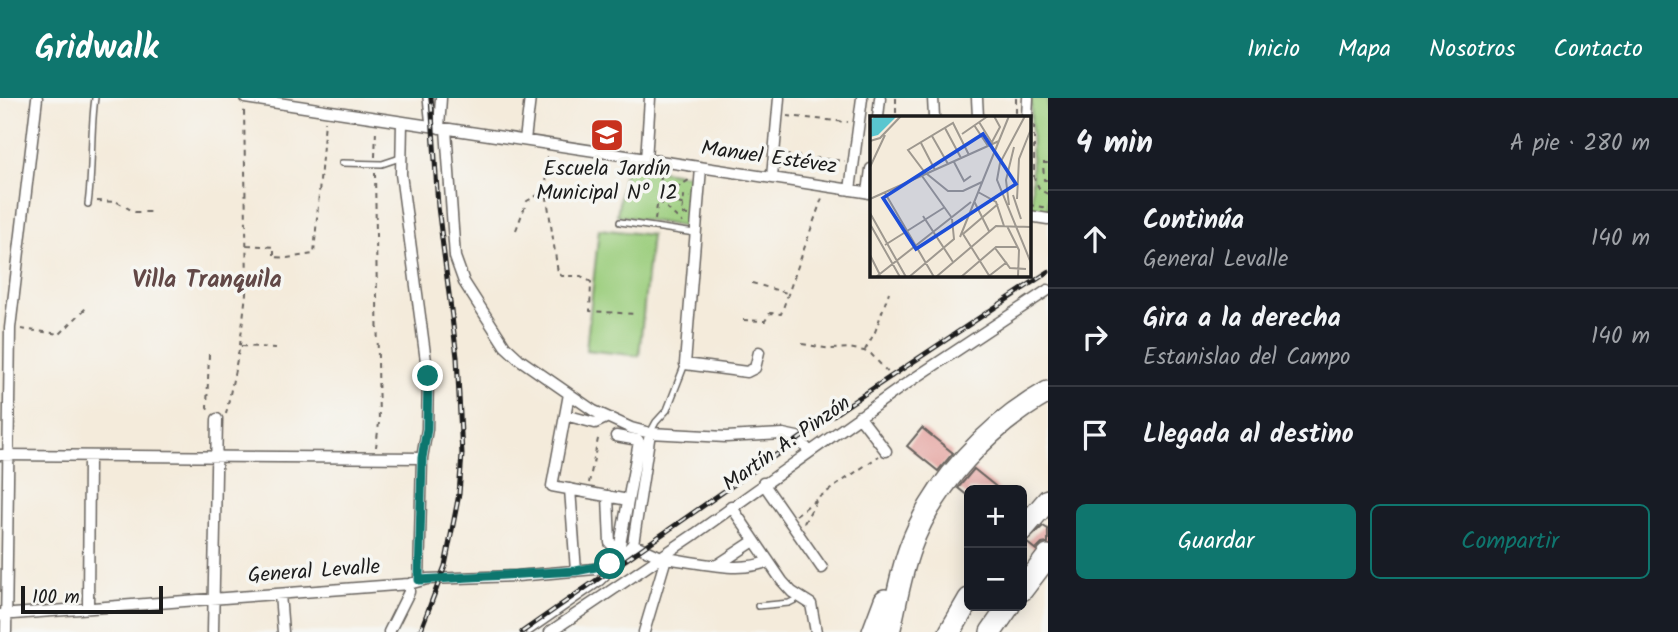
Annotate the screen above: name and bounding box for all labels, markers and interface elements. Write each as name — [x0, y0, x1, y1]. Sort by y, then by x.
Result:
text: Gridwalk — [35, 23, 158, 76]
text: Inicio — [1247, 30, 1300, 69]
text: Mapa — [1338, 30, 1391, 69]
text: Nosotros — [1429, 30, 1516, 69]
text: Contacto — [1554, 30, 1643, 69]
school or university icon: Escuela Jardín Municipal Nº 12 — [588, 116, 626, 154]
inset map — [870, 116, 1030, 276]
text: 4 min — [1076, 120, 1153, 168]
text: A pie · 280 m — [1510, 126, 1650, 162]
street label: Manuel Estévez — [699, 132, 839, 184]
place label: Escuela Jardín Municipal Nº 12 — [536, 153, 678, 210]
text: Continúa — [1143, 200, 1244, 242]
icon: ahead — [1076, 220, 1114, 258]
text: 140 m — [1591, 221, 1650, 257]
text: General Levalle — [1143, 242, 1288, 278]
district label: Villa Tranquila — [132, 261, 282, 300]
text: Gira a la derecha — [1143, 298, 1341, 340]
icon: right — [1076, 318, 1114, 356]
text: 140 m — [1591, 319, 1650, 355]
text: Estanislao del Campo — [1143, 340, 1351, 376]
route end — [412, 360, 443, 391]
street label: Martín A. Pinzón — [716, 388, 858, 500]
text: Llegada al destino — [1143, 414, 1354, 456]
icon: arrive — [1076, 416, 1114, 454]
map controls — [964, 485, 1027, 611]
button: + — [964, 485, 1027, 548]
button: Guardar — [1076, 504, 1356, 579]
button: Compartir — [1370, 504, 1650, 579]
route start — [594, 548, 625, 579]
button: − — [964, 548, 1027, 611]
street label: General Levalle — [247, 551, 382, 593]
scale bar — [21, 583, 163, 615]
text: 100 m — [32, 583, 80, 613]

